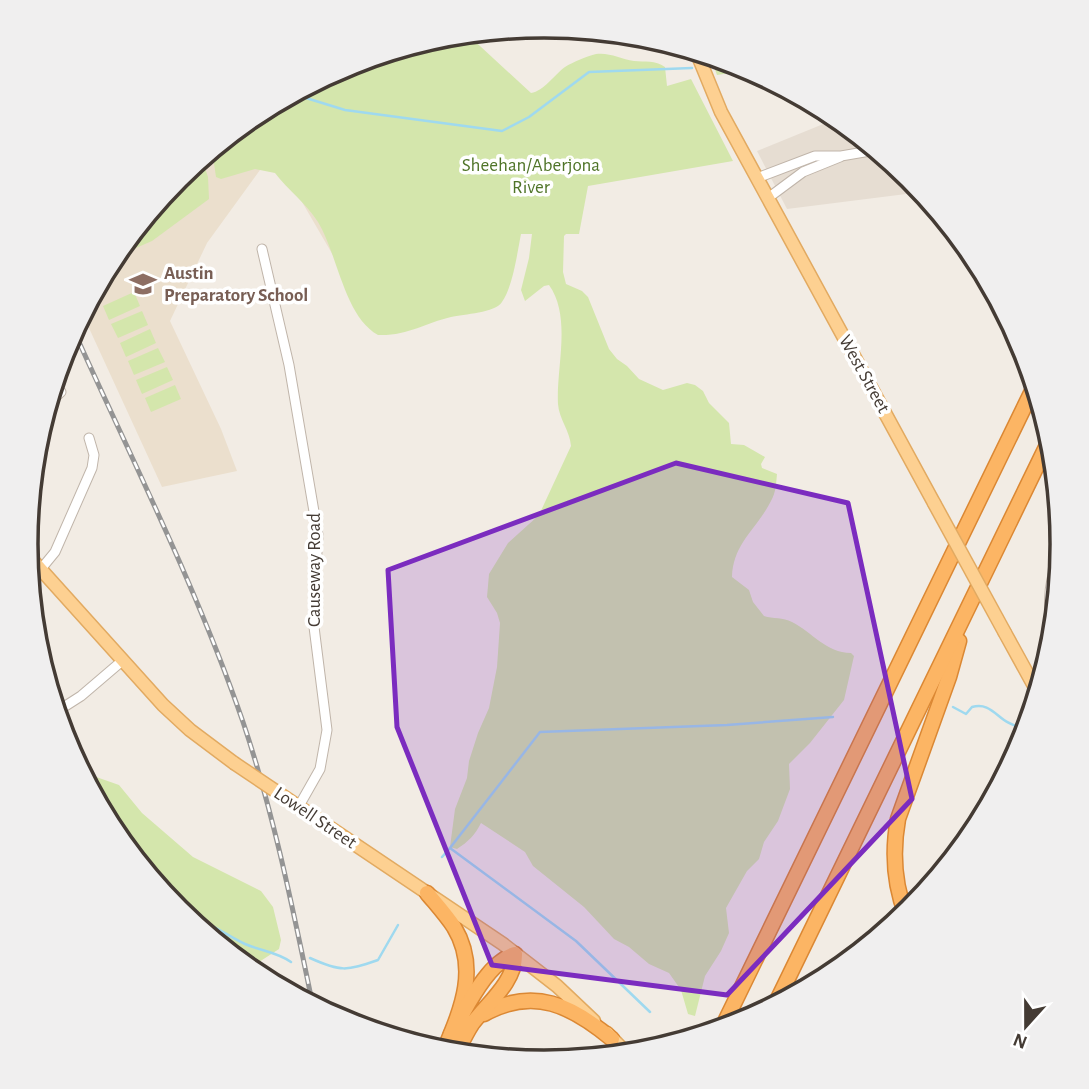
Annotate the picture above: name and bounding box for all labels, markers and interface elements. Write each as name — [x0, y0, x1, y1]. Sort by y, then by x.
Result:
park label: Sheehan/Aberjona River — [462, 156, 600, 197]
place label: Austin Preparatory School — [164, 264, 308, 305]
school or university icon: Austin Preparatory School — [128, 269, 158, 299]
street label: West Street — [835, 332, 893, 416]
street label: Causeway Road — [305, 513, 324, 627]
street label: Lowell Street — [270, 783, 360, 853]
north arrow — [991, 991, 1061, 1061]
text: N — [1011, 1029, 1030, 1052]

